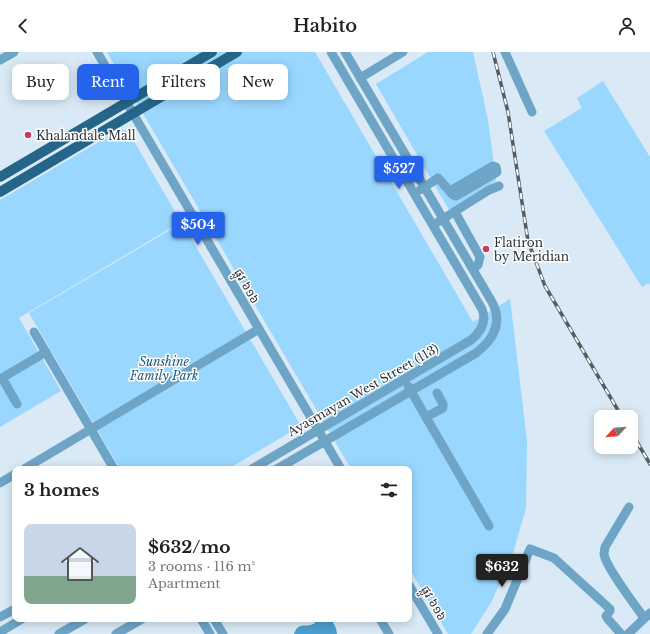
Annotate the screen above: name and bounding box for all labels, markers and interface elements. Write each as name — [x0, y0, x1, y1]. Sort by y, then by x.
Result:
icon: back — [12, 15, 34, 37]
text: Habito — [293, 15, 357, 37]
icon: person — [616, 15, 638, 37]
chip: Buy — [12, 64, 69, 100]
chip: Rent — [77, 64, 139, 100]
chip: Filters — [147, 64, 220, 100]
chip: New — [228, 64, 288, 100]
place label: Khalandale Mall — [36, 128, 136, 143]
marker: Khalandale Mall — [23, 130, 33, 140]
pin: $527 — [375, 156, 423, 190]
text: $527 — [383, 160, 415, 177]
pin: $504 — [174, 212, 222, 246]
text: $504 — [181, 216, 215, 233]
place label: Flatiron by Meridian — [493, 235, 569, 264]
marker: Flatiron by Meridian — [481, 244, 491, 254]
street label: ផ្លូវ ៦១៦ — [228, 266, 263, 308]
street label: Ayasmayan West Street (113) — [284, 341, 441, 440]
park label: Sunshine Family Park — [129, 354, 198, 383]
north arrow — [594, 410, 638, 454]
map controls — [594, 410, 638, 454]
icon: filters — [378, 479, 400, 501]
text: 3 homes — [24, 480, 99, 501]
text: $632/mo — [148, 537, 230, 558]
icon: home — [56, 540, 104, 588]
pin: $632 — [478, 554, 526, 588]
text: 3 rooms · 116 m² — [148, 558, 255, 575]
text: $632 — [485, 558, 519, 575]
text: Apartment — [148, 575, 220, 592]
street label: ផ្លូវ ៦១៦ — [415, 583, 450, 625]

